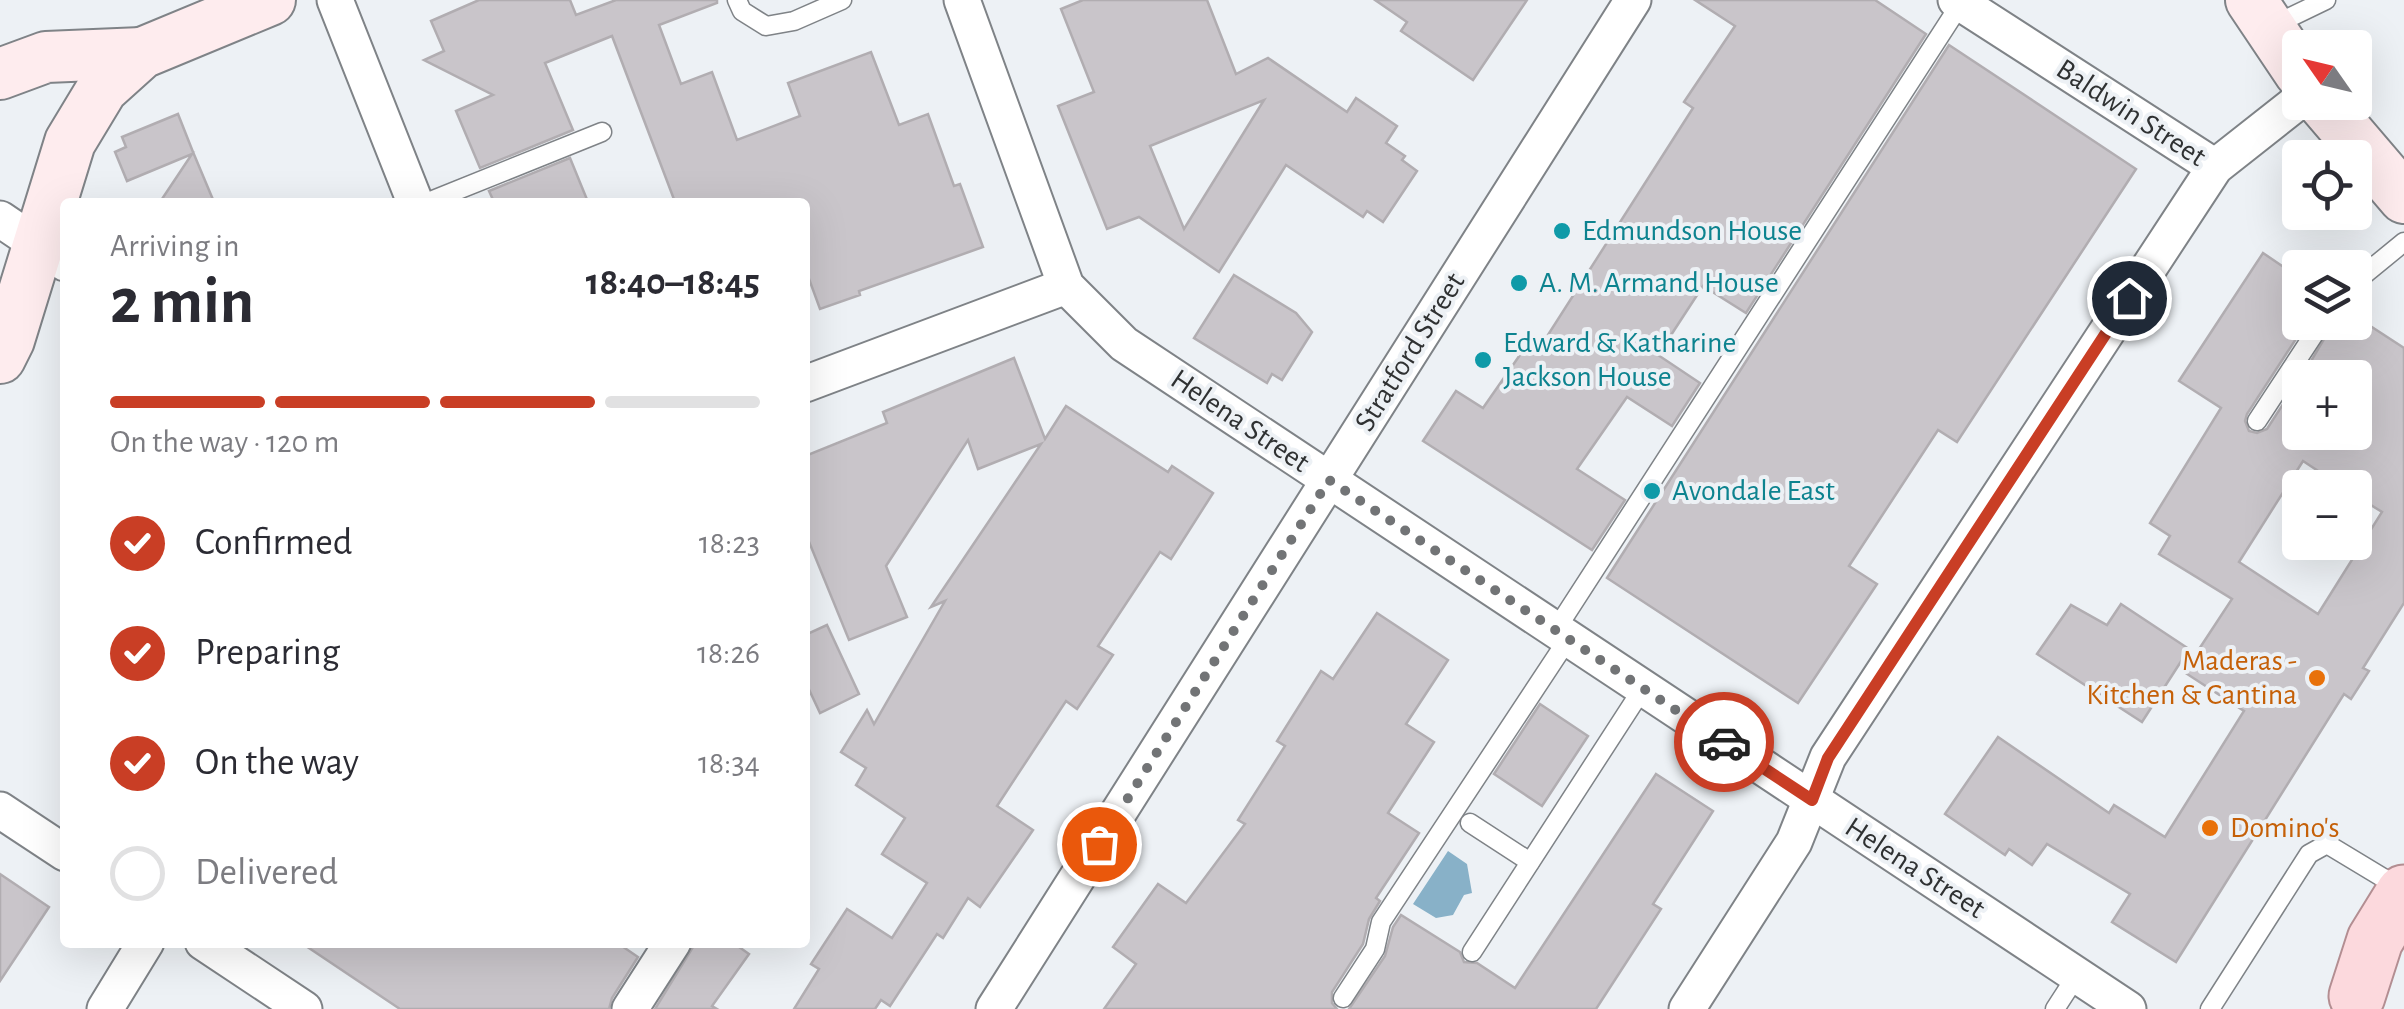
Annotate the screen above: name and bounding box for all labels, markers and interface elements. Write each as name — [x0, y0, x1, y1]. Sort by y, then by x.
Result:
north arrow — [2282, 30, 2372, 120]
map controls — [2282, 30, 2372, 560]
street label: Baldwin Street — [2051, 54, 2211, 172]
button: locate — [2282, 140, 2372, 230]
place label: Edmundson House — [1582, 216, 1802, 246]
marker: Edmundson House — [1551, 220, 1573, 242]
text: Arriving in — [110, 230, 239, 262]
button: layers — [2282, 250, 2372, 340]
pin — [2087, 256, 2172, 341]
text: 18:40–18:45 — [586, 264, 760, 302]
street label: Stratford Street — [1350, 267, 1471, 436]
place label: A. M. Armand House — [1539, 268, 1779, 298]
text: 2 min — [110, 270, 254, 335]
icon: home — [2102, 271, 2157, 326]
marker: A. M. Armand House — [1508, 272, 1530, 294]
place label: Edward & Katharine Jackson House — [1503, 328, 1736, 392]
marker: Edward & Katharine Jackson House — [1472, 349, 1494, 371]
button: + — [2282, 360, 2372, 450]
street label: Helena Street — [1165, 364, 1315, 478]
text: On the way · 120 m — [110, 426, 339, 458]
button: − — [2282, 470, 2372, 560]
place label: Avondale East — [1672, 476, 1835, 506]
marker: Avondale East — [1641, 480, 1663, 502]
icon: check — [110, 516, 165, 571]
text: Confirmed — [195, 524, 352, 562]
text: 18:23 — [699, 527, 760, 559]
icon: check — [110, 626, 165, 681]
text: Preparing — [195, 634, 340, 672]
text: 18:26 — [697, 637, 760, 669]
place label: Maderas - Kitchen & Cantina — [2086, 646, 2297, 710]
marker: Maderas - Kitchen & Cantina — [2306, 667, 2328, 689]
courier — [1674, 692, 1774, 792]
icon: car — [1697, 715, 1752, 770]
icon: check — [110, 736, 165, 791]
text: On the way — [195, 744, 359, 782]
text: 18:34 — [698, 747, 760, 779]
pin — [1057, 802, 1142, 887]
street label: Helena Street — [1840, 812, 1991, 924]
place label: Domino's — [2230, 813, 2340, 843]
icon: bag — [1072, 817, 1127, 872]
marker: Domino's — [2199, 817, 2221, 839]
text: Delivered — [195, 854, 338, 892]

